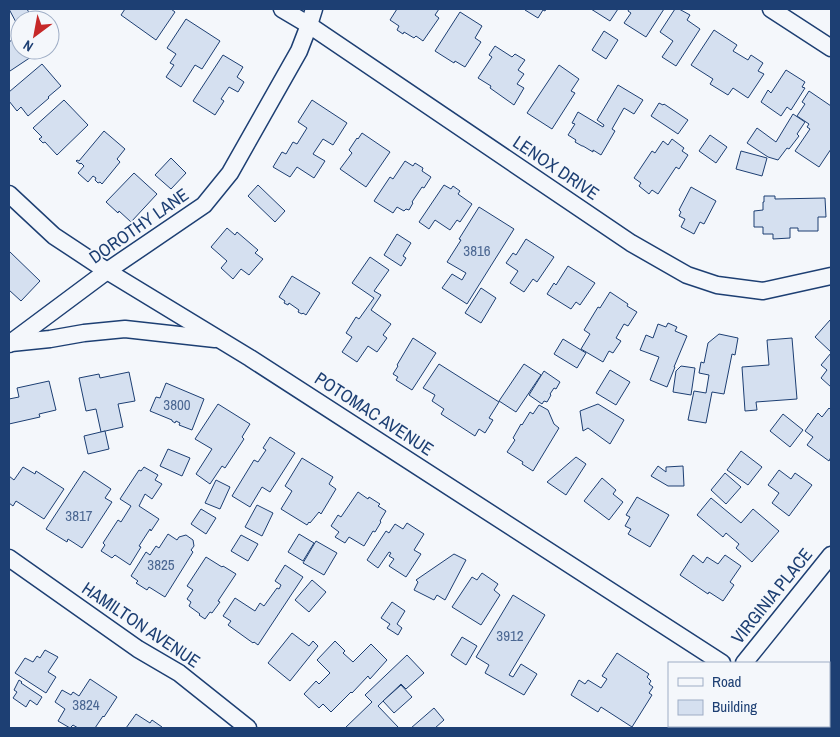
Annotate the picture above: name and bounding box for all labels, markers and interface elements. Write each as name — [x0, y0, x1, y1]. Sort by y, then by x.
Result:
north arrow — [10, 10, 60, 60]
text: N — [20, 36, 36, 56]
street label: LENOX DRIVE — [508, 129, 604, 206]
street label: DOROTHY LANE — [84, 182, 193, 269]
house number: 3816 — [463, 240, 491, 261]
street label: POTOMAC AVENUE — [310, 366, 439, 461]
house number: 3800 — [163, 394, 191, 415]
house number: 3817 — [65, 505, 93, 526]
street label: VIRGINIA PLACE — [725, 543, 818, 649]
house number: 3825 — [147, 554, 175, 575]
street label: HAMILTON AVENUE — [77, 576, 205, 673]
house number: 3912 — [496, 625, 524, 646]
legend — [668, 662, 830, 727]
text: Road — [712, 671, 741, 692]
house number: 3824 — [72, 694, 100, 715]
text: Building — [712, 696, 757, 717]

